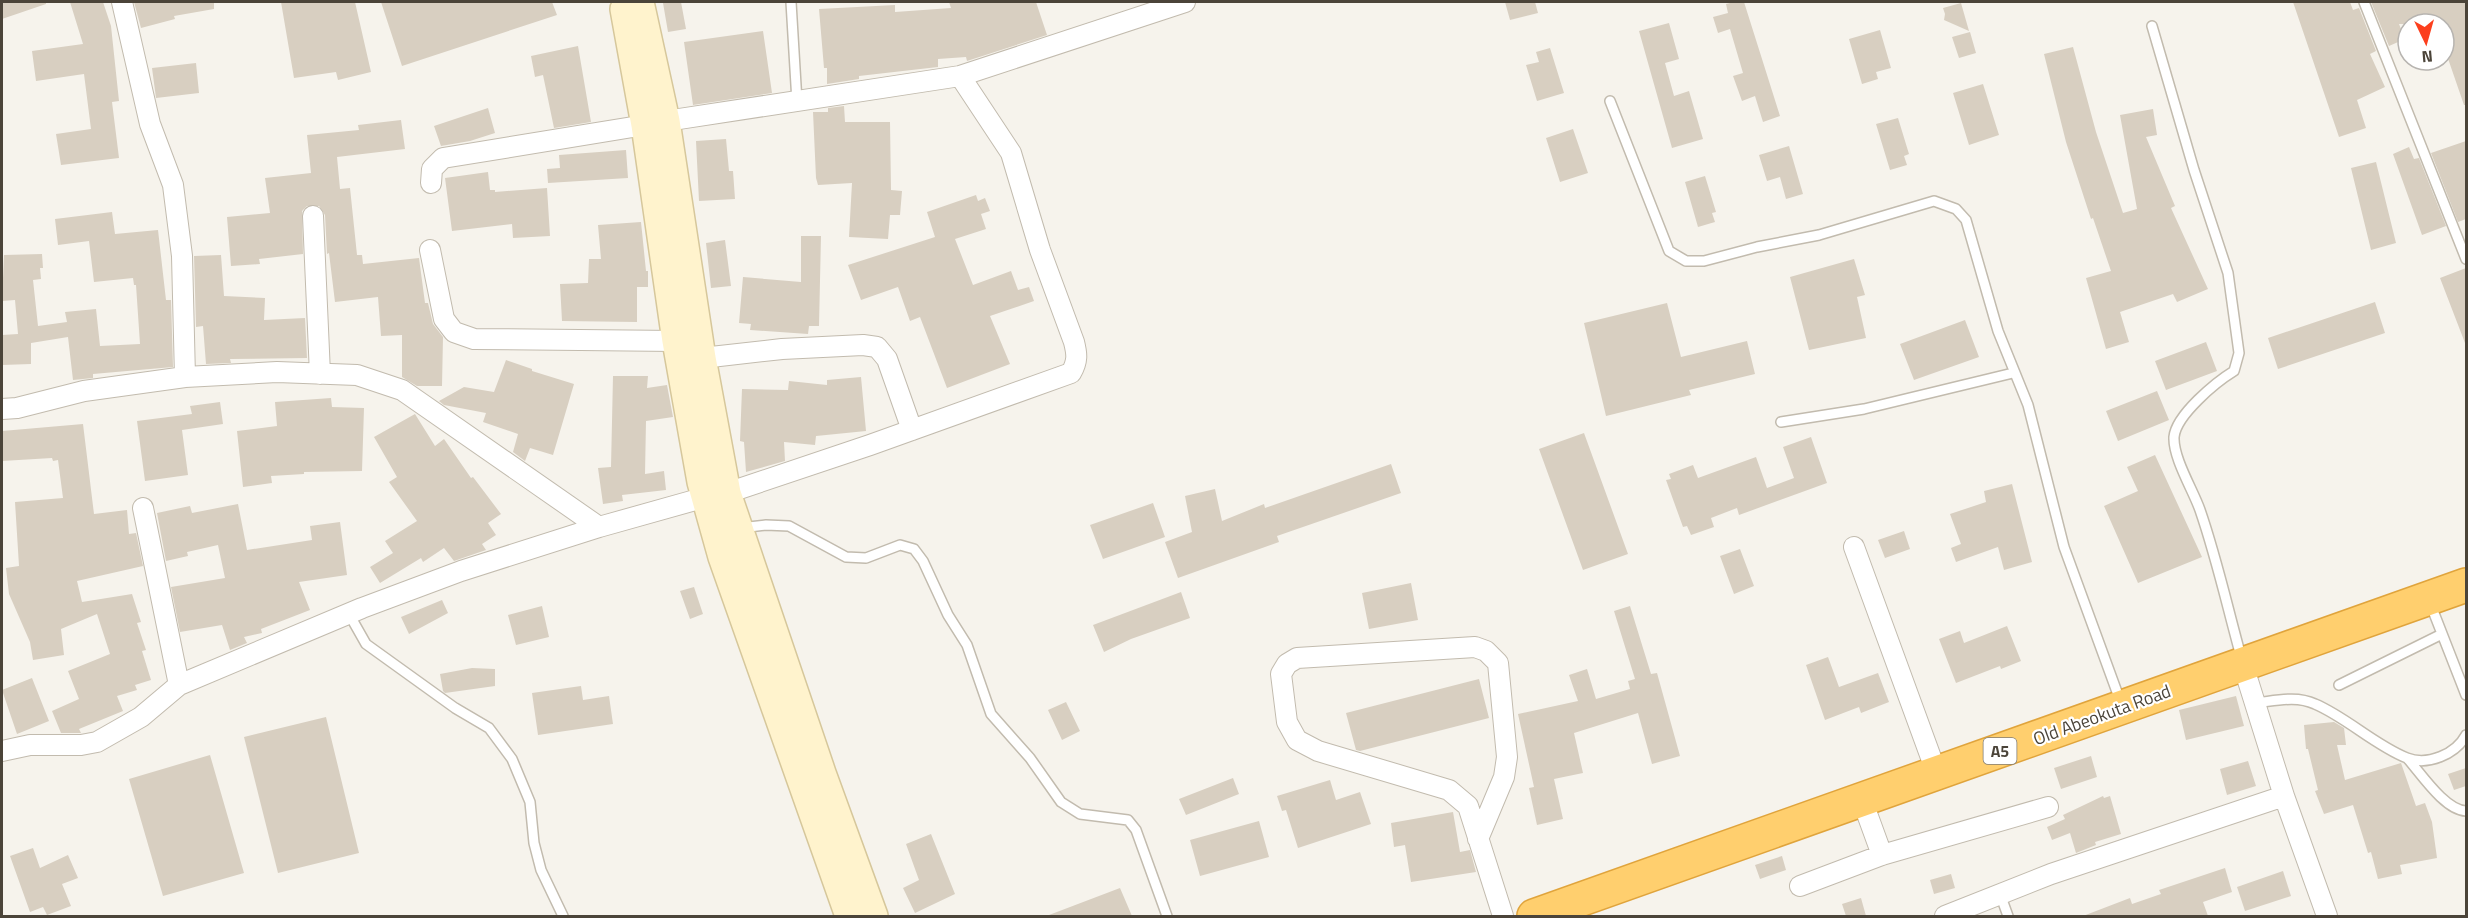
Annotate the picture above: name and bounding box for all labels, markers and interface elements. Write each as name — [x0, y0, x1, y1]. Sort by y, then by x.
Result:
north arrow — [2396, 12, 2456, 72]
text: N — [2421, 45, 2434, 69]
street label: Old Abeokuta Road — [2029, 677, 2174, 752]
road number: A5 — [1984, 738, 2016, 764]

